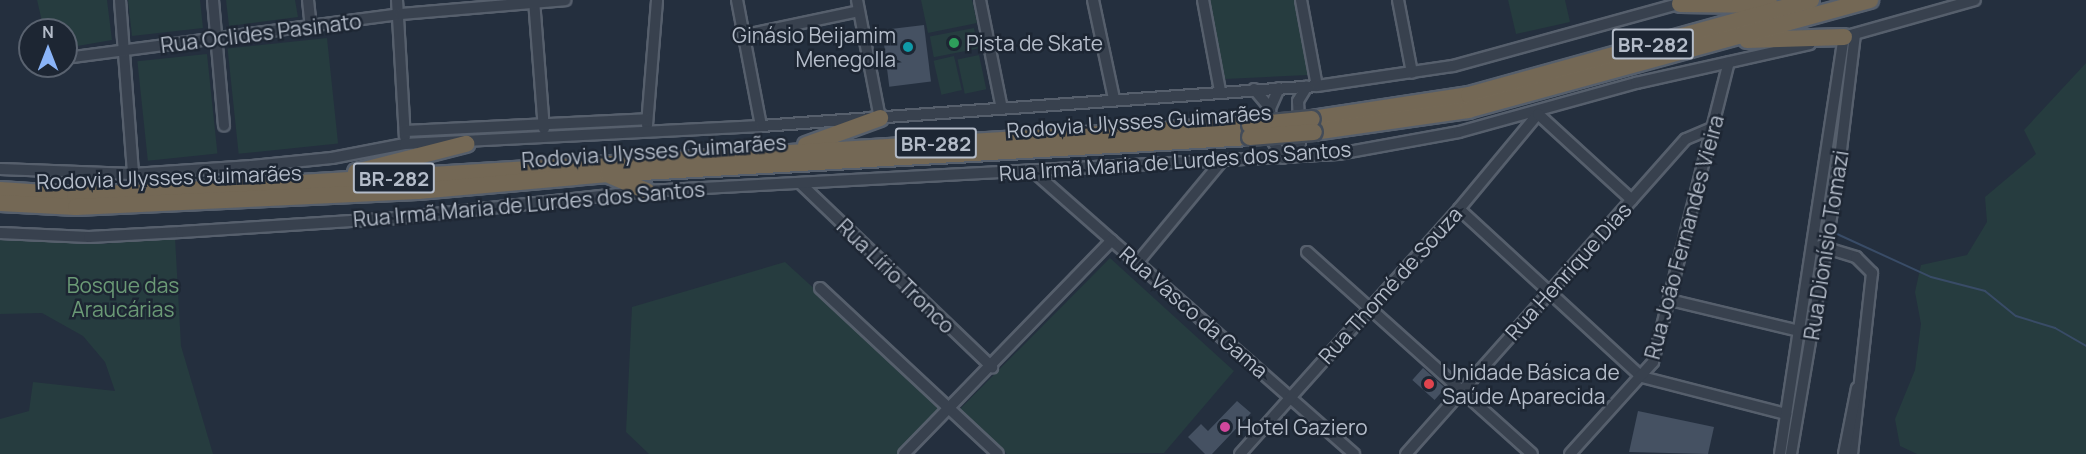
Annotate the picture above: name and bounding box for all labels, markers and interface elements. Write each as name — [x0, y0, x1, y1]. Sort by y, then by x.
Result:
street label: Rua Oclides Pasinato — [159, 8, 363, 58]
north arrow — [18, 18, 78, 78]
text: N — [42, 21, 54, 43]
place label: Ginásio Beijamim Menegolla — [732, 22, 896, 72]
road number: BR-282 — [1611, 27, 1695, 61]
place label: Pista de Skate — [966, 30, 1103, 56]
marker: Pista de Skate — [947, 36, 961, 50]
marker: Ginásio Beijamim Menegolla — [901, 40, 915, 54]
street label: Rodovia Ulysses Guimarães — [1006, 99, 1272, 143]
street label: Rua João Fernandes Vieira — [1639, 112, 1729, 362]
road number: BR-282 — [894, 126, 978, 160]
street label: Rodovia Ulysses Guimarães — [521, 129, 787, 173]
street label: Rua Irmã Maria de Lurdes dos Santos — [998, 136, 1352, 186]
street label: Rua Dionísio Tomazi — [1799, 148, 1853, 342]
street label: Rodovia Ulysses Guimarães — [36, 160, 302, 194]
road number: BR-282 — [352, 161, 436, 195]
street label: Rua Irmã Maria de Lurdes dos Santos — [352, 176, 706, 232]
street label: Rua Henrique Dias — [1500, 197, 1636, 345]
street label: Rua Thomé de Souza — [1313, 201, 1467, 369]
street label: Rua Lírio Tronco — [832, 214, 960, 338]
street label: Rua Vasco da Gama — [1115, 241, 1273, 383]
park label: Bosque das Araucárias — [67, 272, 179, 322]
place label: Unidade Básica de Saúde Aparecida — [1442, 359, 1620, 409]
marker: Unidade Básica de Saúde Aparecida — [1420, 375, 1438, 393]
place label: Hotel Gaziero — [1237, 414, 1368, 440]
marker: Hotel Gaziero — [1218, 420, 1232, 434]

